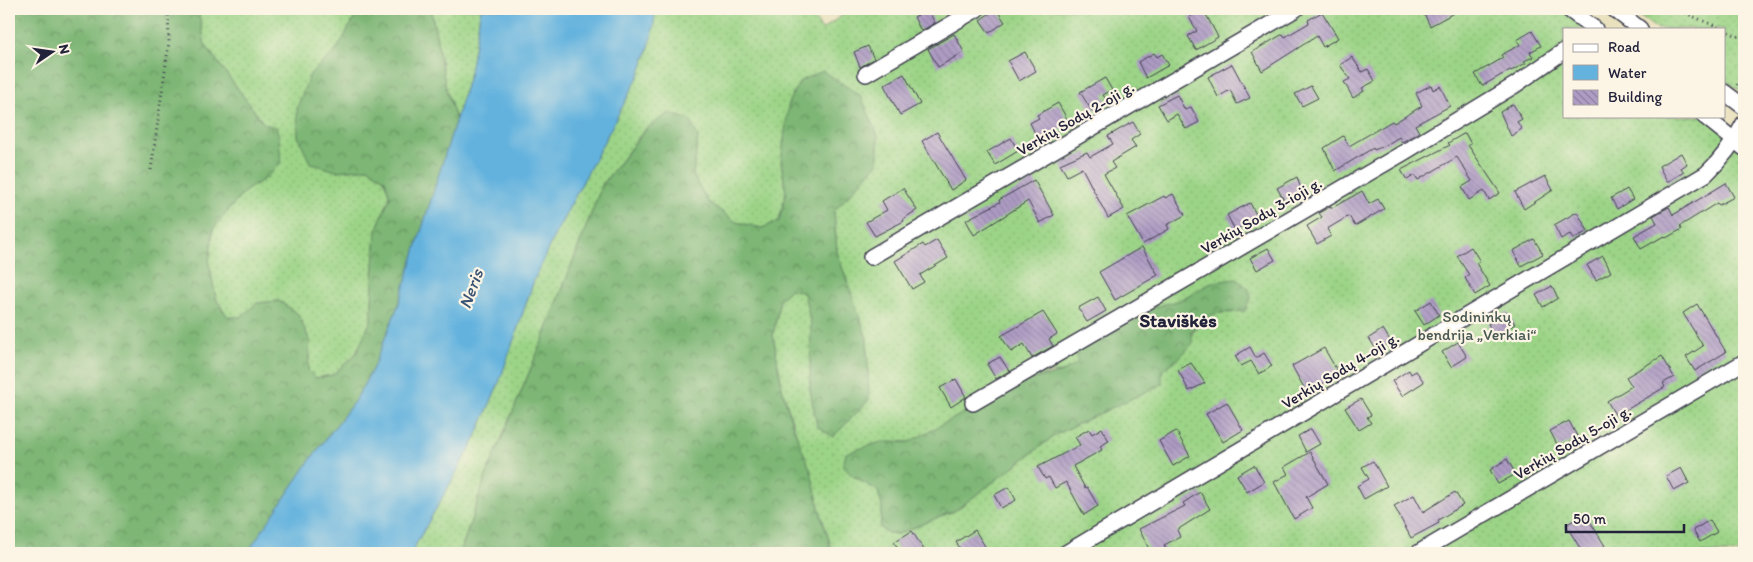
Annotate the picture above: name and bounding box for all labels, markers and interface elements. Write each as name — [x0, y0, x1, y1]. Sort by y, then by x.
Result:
north arrow — [28, 28, 78, 78]
legend — [1563, 28, 1726, 118]
text: Road — [1608, 38, 1641, 56]
text: N — [55, 43, 74, 56]
text: Water — [1608, 64, 1647, 82]
street label: Verkių Sodų 2-oji g. — [1013, 77, 1137, 160]
text: Building — [1608, 88, 1662, 106]
street label: Verkių Sodų 3-ioji g. — [1197, 173, 1325, 258]
water label: Neris — [454, 265, 489, 312]
park label: Sodininkų bendrija „Verkiai“ — [1418, 307, 1536, 344]
district label: Staviškės — [1139, 309, 1217, 332]
street label: Verkių Sodų 4-oji g. — [1278, 328, 1402, 413]
street label: Verkių Sodų 5-oji g. — [1510, 401, 1634, 484]
scale bar — [1566, 502, 1683, 534]
text: 50 m — [1573, 510, 1606, 528]

